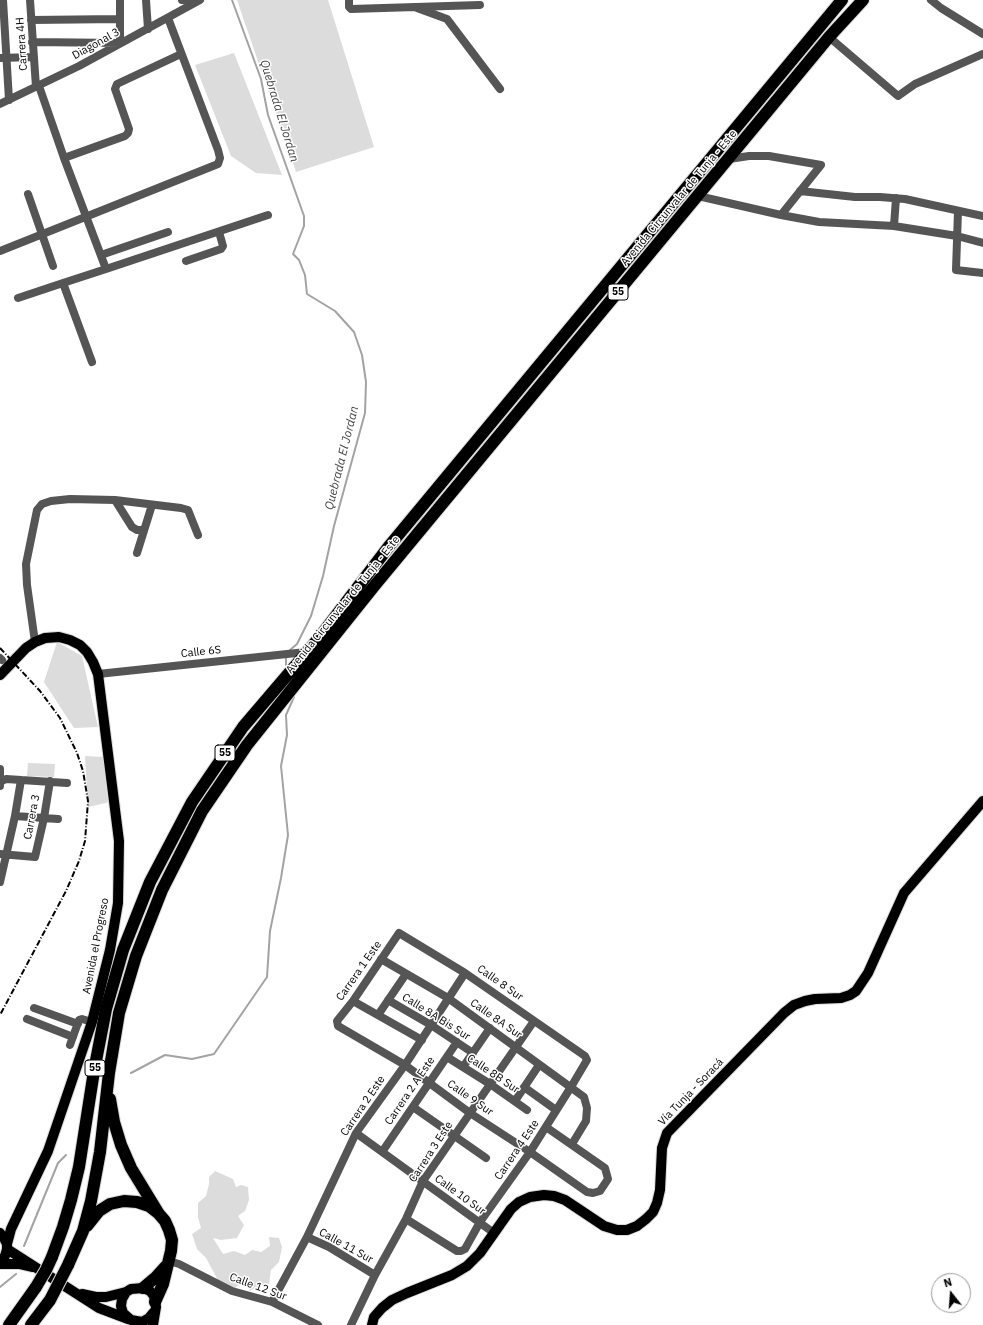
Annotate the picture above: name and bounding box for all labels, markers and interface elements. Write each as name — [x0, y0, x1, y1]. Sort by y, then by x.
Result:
street label: Carrera 4H — [14, 17, 30, 71]
street label: Diagonal 3 — [70, 26, 122, 62]
water label: Quebrada El Jordan — [257, 58, 301, 164]
street label: Avenida Circunvalar de Tunja - Este — [618, 127, 740, 269]
road number: 55 — [608, 284, 628, 300]
water label: Quebrada El Jordan — [322, 405, 362, 511]
street label: Avenida Circunvalar de Tunja - Este — [283, 534, 403, 676]
street label: Calle 6S — [180, 643, 222, 661]
road number: 55 — [215, 745, 235, 761]
street label: Carrera 3 — [21, 793, 43, 841]
street label: Avenida el Progreso — [80, 897, 112, 995]
street label: Carrera 1 Este — [334, 939, 384, 1003]
street label: Calle 8 Sur — [474, 962, 526, 1004]
street label: Calle 8A Bis Sur — [399, 991, 473, 1043]
street label: Calle 8A Sur — [468, 996, 524, 1042]
street label: Calle 8B Sur — [464, 1052, 522, 1096]
street label: Carrera 2 A Este — [382, 1054, 438, 1128]
street label: Vía Tunja - Soracá — [656, 1056, 726, 1128]
road number: 55 — [85, 1060, 105, 1076]
street label: Carrera 2 Este — [338, 1073, 388, 1139]
street label: Calle 9 Sur — [444, 1077, 496, 1119]
street label: Carrera 4 Este — [492, 1117, 542, 1183]
street label: Carrera 3 Este — [406, 1119, 456, 1185]
street label: Calle 10 Sur — [432, 1172, 488, 1218]
street label: Calle 11 Sur — [317, 1226, 375, 1266]
street label: Calle 12 Sur — [228, 1271, 288, 1303]
north arrow — [931, 1273, 971, 1313]
text: N — [942, 1275, 954, 1290]

